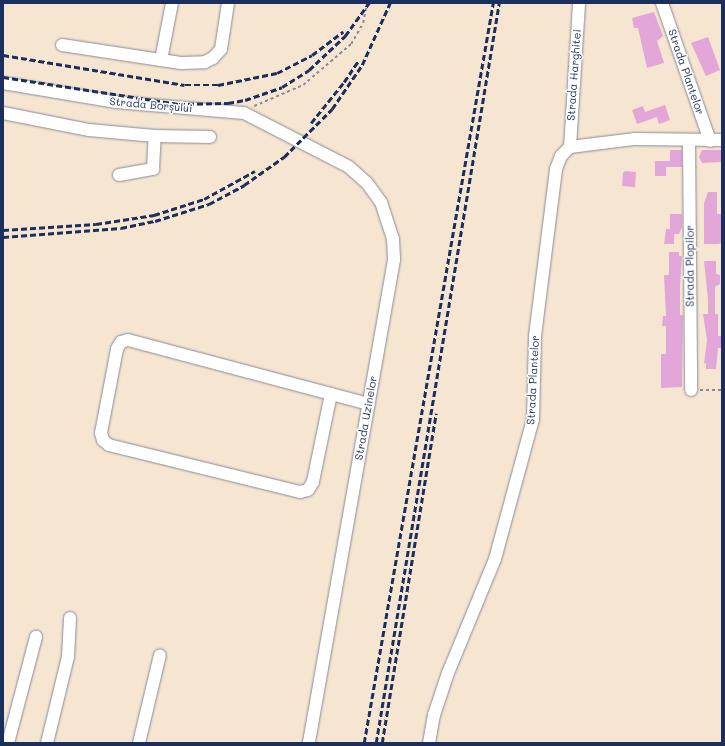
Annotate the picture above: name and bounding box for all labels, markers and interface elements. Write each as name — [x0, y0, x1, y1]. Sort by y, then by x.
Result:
street label: Strada Plantelor — [665, 27, 707, 117]
street label: Strada Harghitei — [564, 29, 584, 121]
street label: Strada Borșului — [109, 95, 193, 115]
street label: Strada Plopilor — [683, 225, 697, 307]
street label: Strada Plantelor — [524, 335, 542, 425]
street label: Strada Uzinelor — [352, 375, 380, 461]

